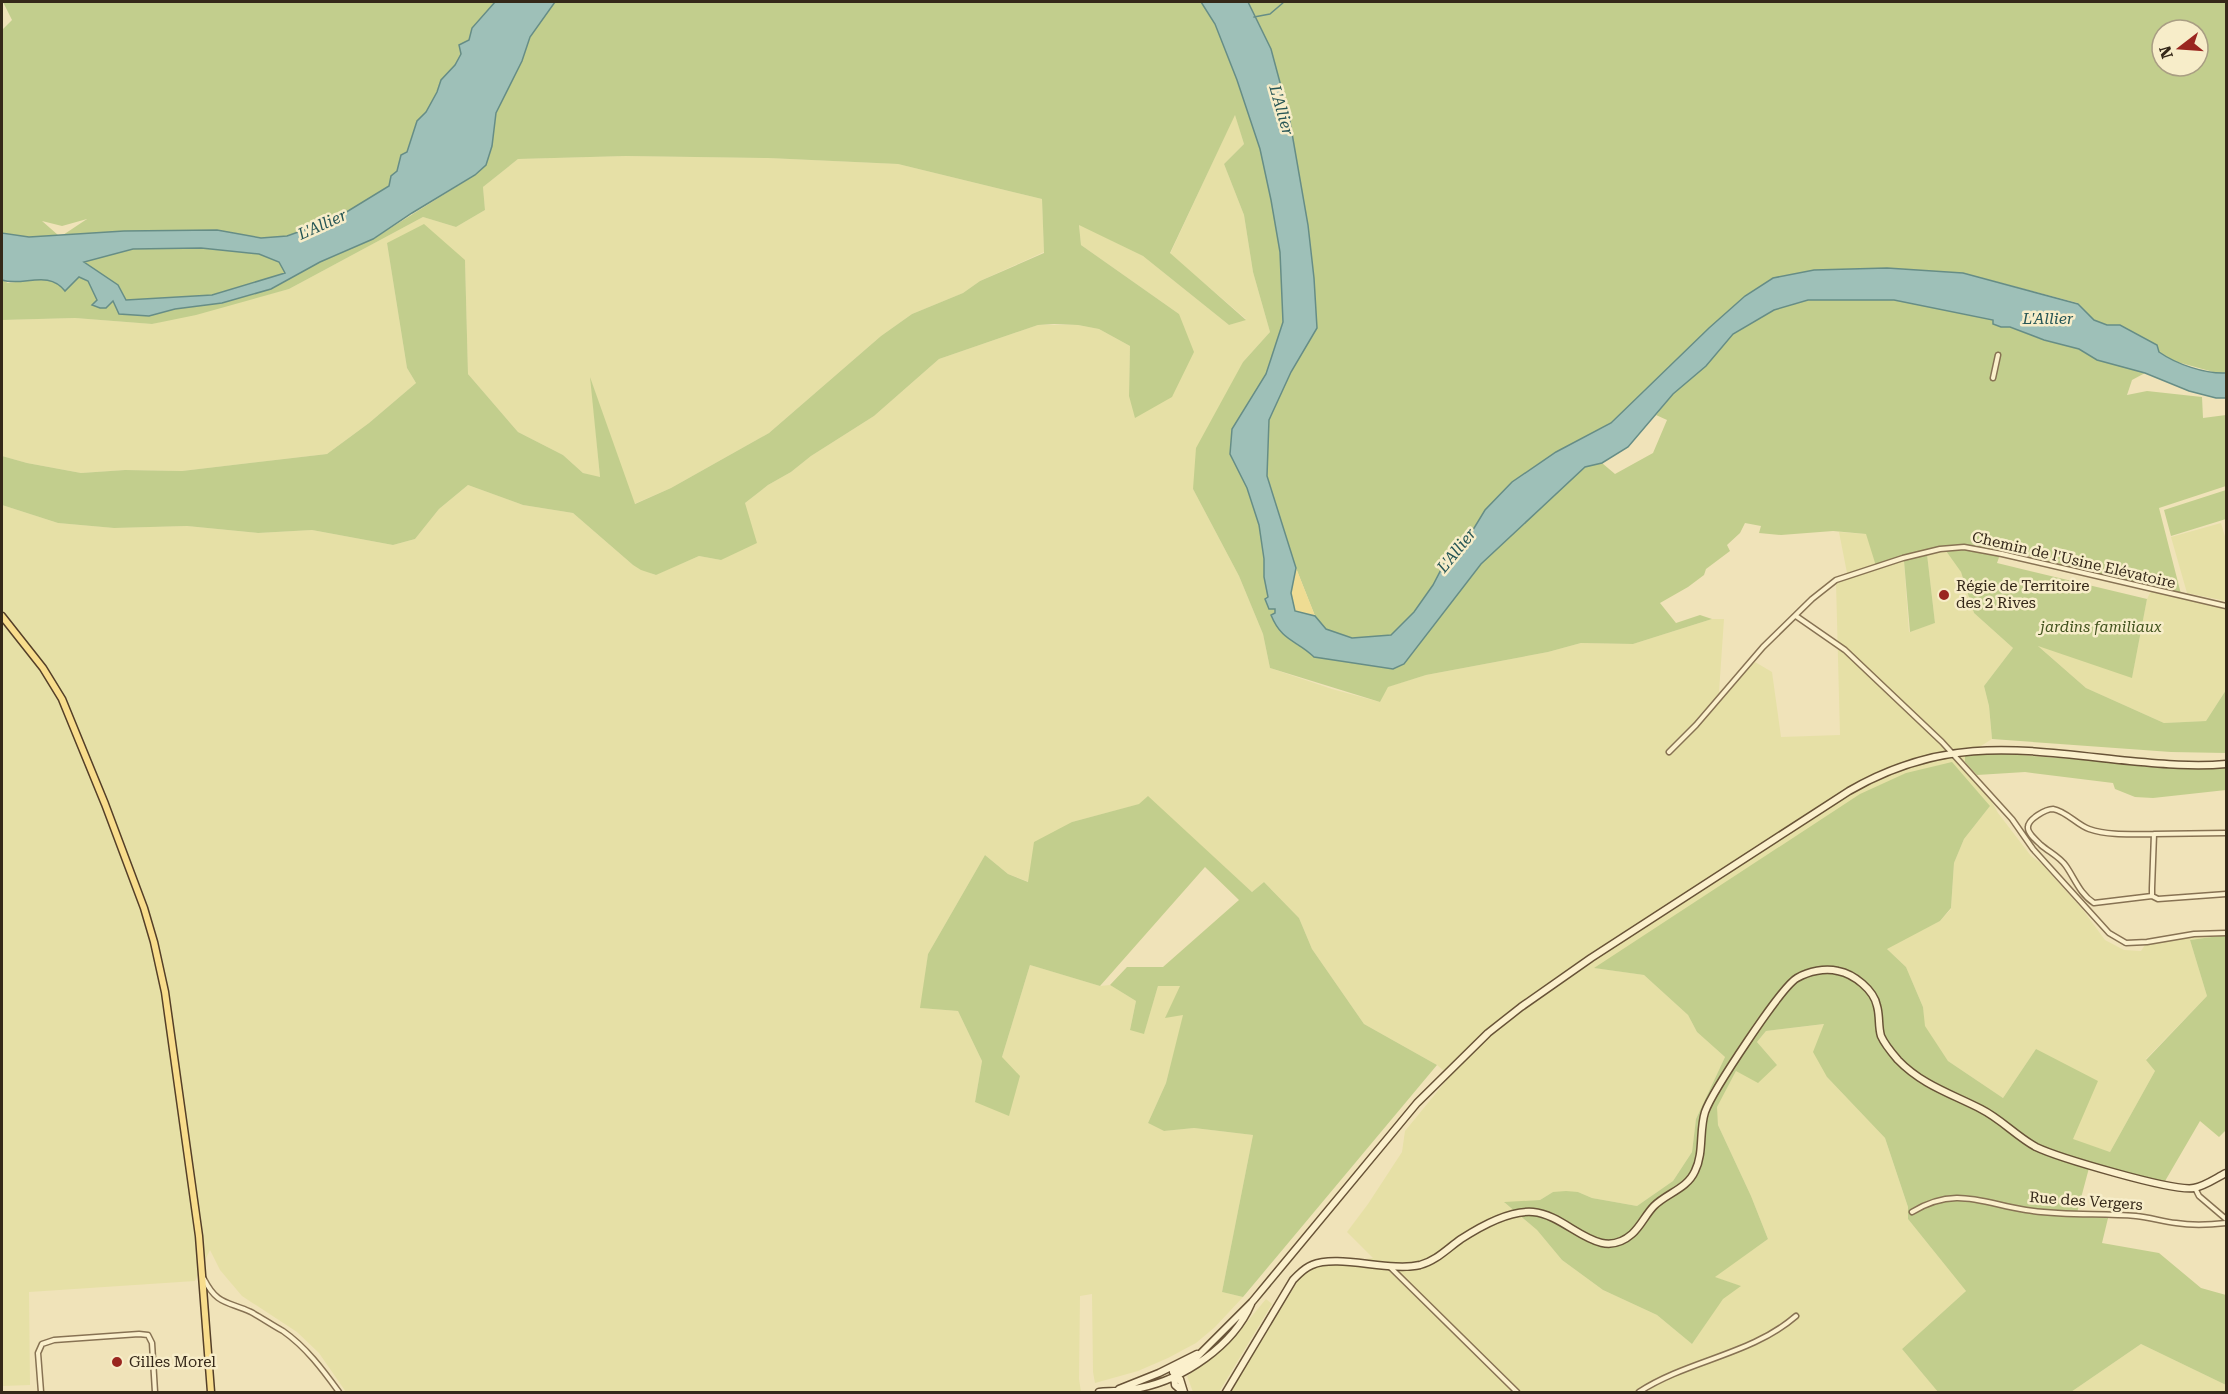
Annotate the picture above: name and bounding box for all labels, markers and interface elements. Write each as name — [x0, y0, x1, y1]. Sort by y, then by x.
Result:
north arrow — [2150, 18, 2210, 78]
text: N — [2155, 44, 2177, 61]
water label: L'Allier — [1265, 82, 1298, 138]
water label: L'Allier — [294, 205, 350, 244]
water label: L'Allier — [2021, 309, 2074, 328]
water label: L'Allier — [1432, 524, 1480, 577]
street label: Chemin de l'Usine Elévatoire — [1970, 528, 2178, 592]
place label: Régie de Territoire des 2 Rives — [1956, 577, 2089, 612]
marker: Régie de Territoire des 2 Rives — [1937, 588, 1951, 602]
park label: jardins familiaux — [2037, 618, 2162, 636]
street label: Rue des Vergers — [2029, 1188, 2143, 1214]
place label: Gilles Morel — [129, 1353, 216, 1371]
marker: Gilles Morel — [110, 1355, 124, 1369]

